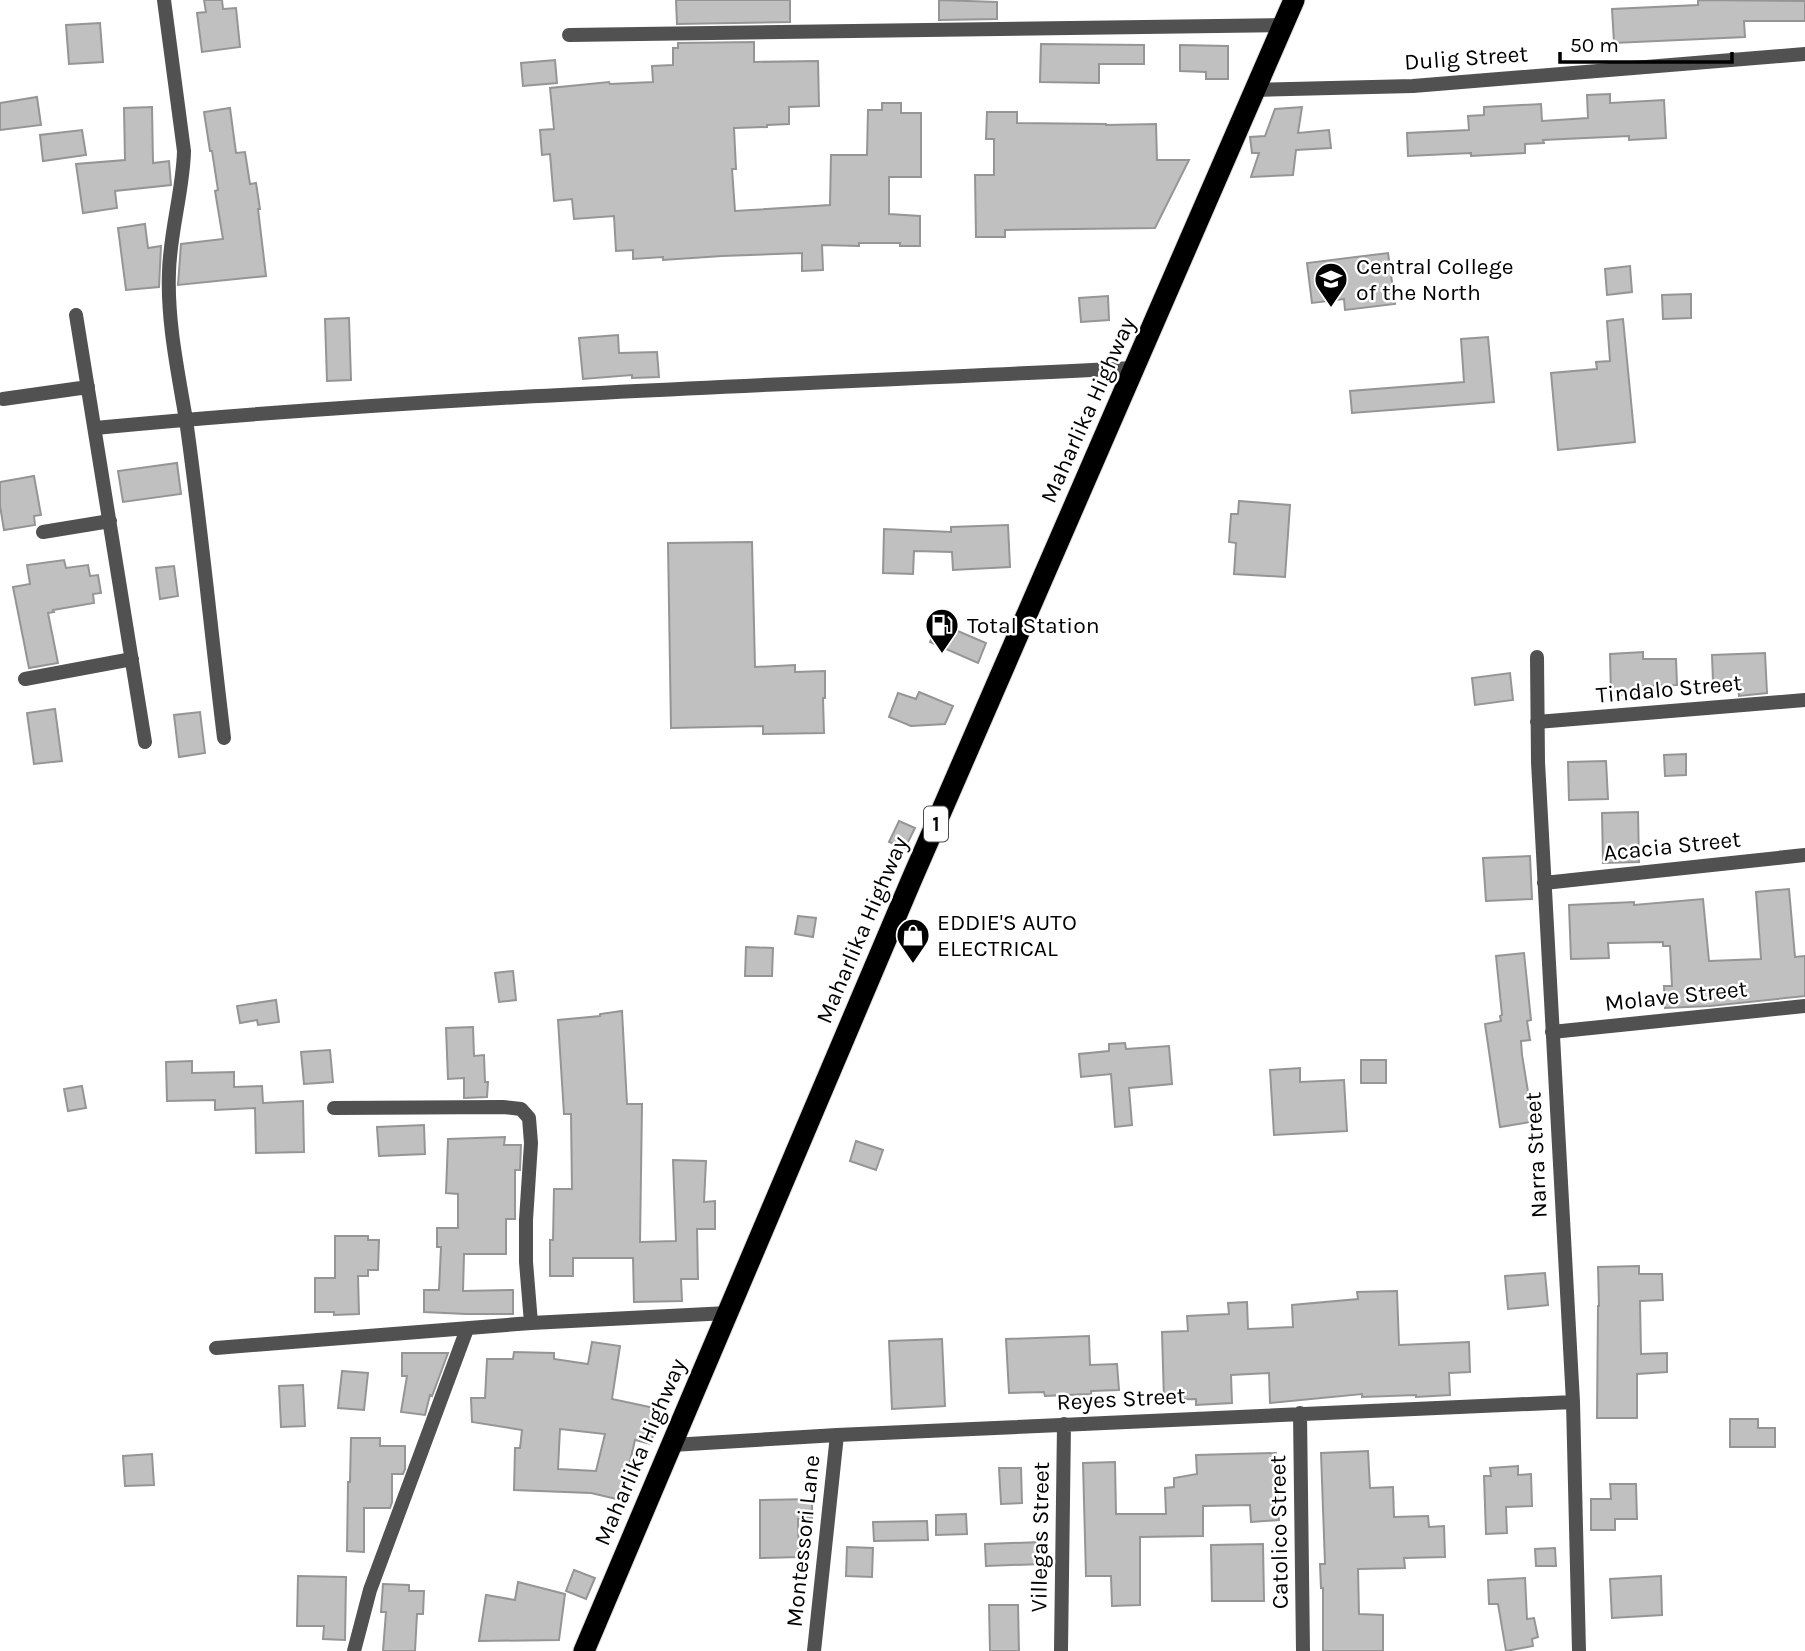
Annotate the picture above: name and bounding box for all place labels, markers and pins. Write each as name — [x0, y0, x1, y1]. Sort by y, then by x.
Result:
place label: Central College of the North — [1356, 253, 1513, 306]
school or university icon: Central College of the North — [1312, 260, 1350, 309]
fuel station icon: Total Station — [923, 606, 961, 655]
place label: Total Station — [967, 612, 1100, 639]
place label: EDDIE'S AUTO ELECTRICAL — [937, 909, 1077, 962]
shop icon: EDDIE'S AUTO ELECTRICAL — [894, 916, 932, 965]

